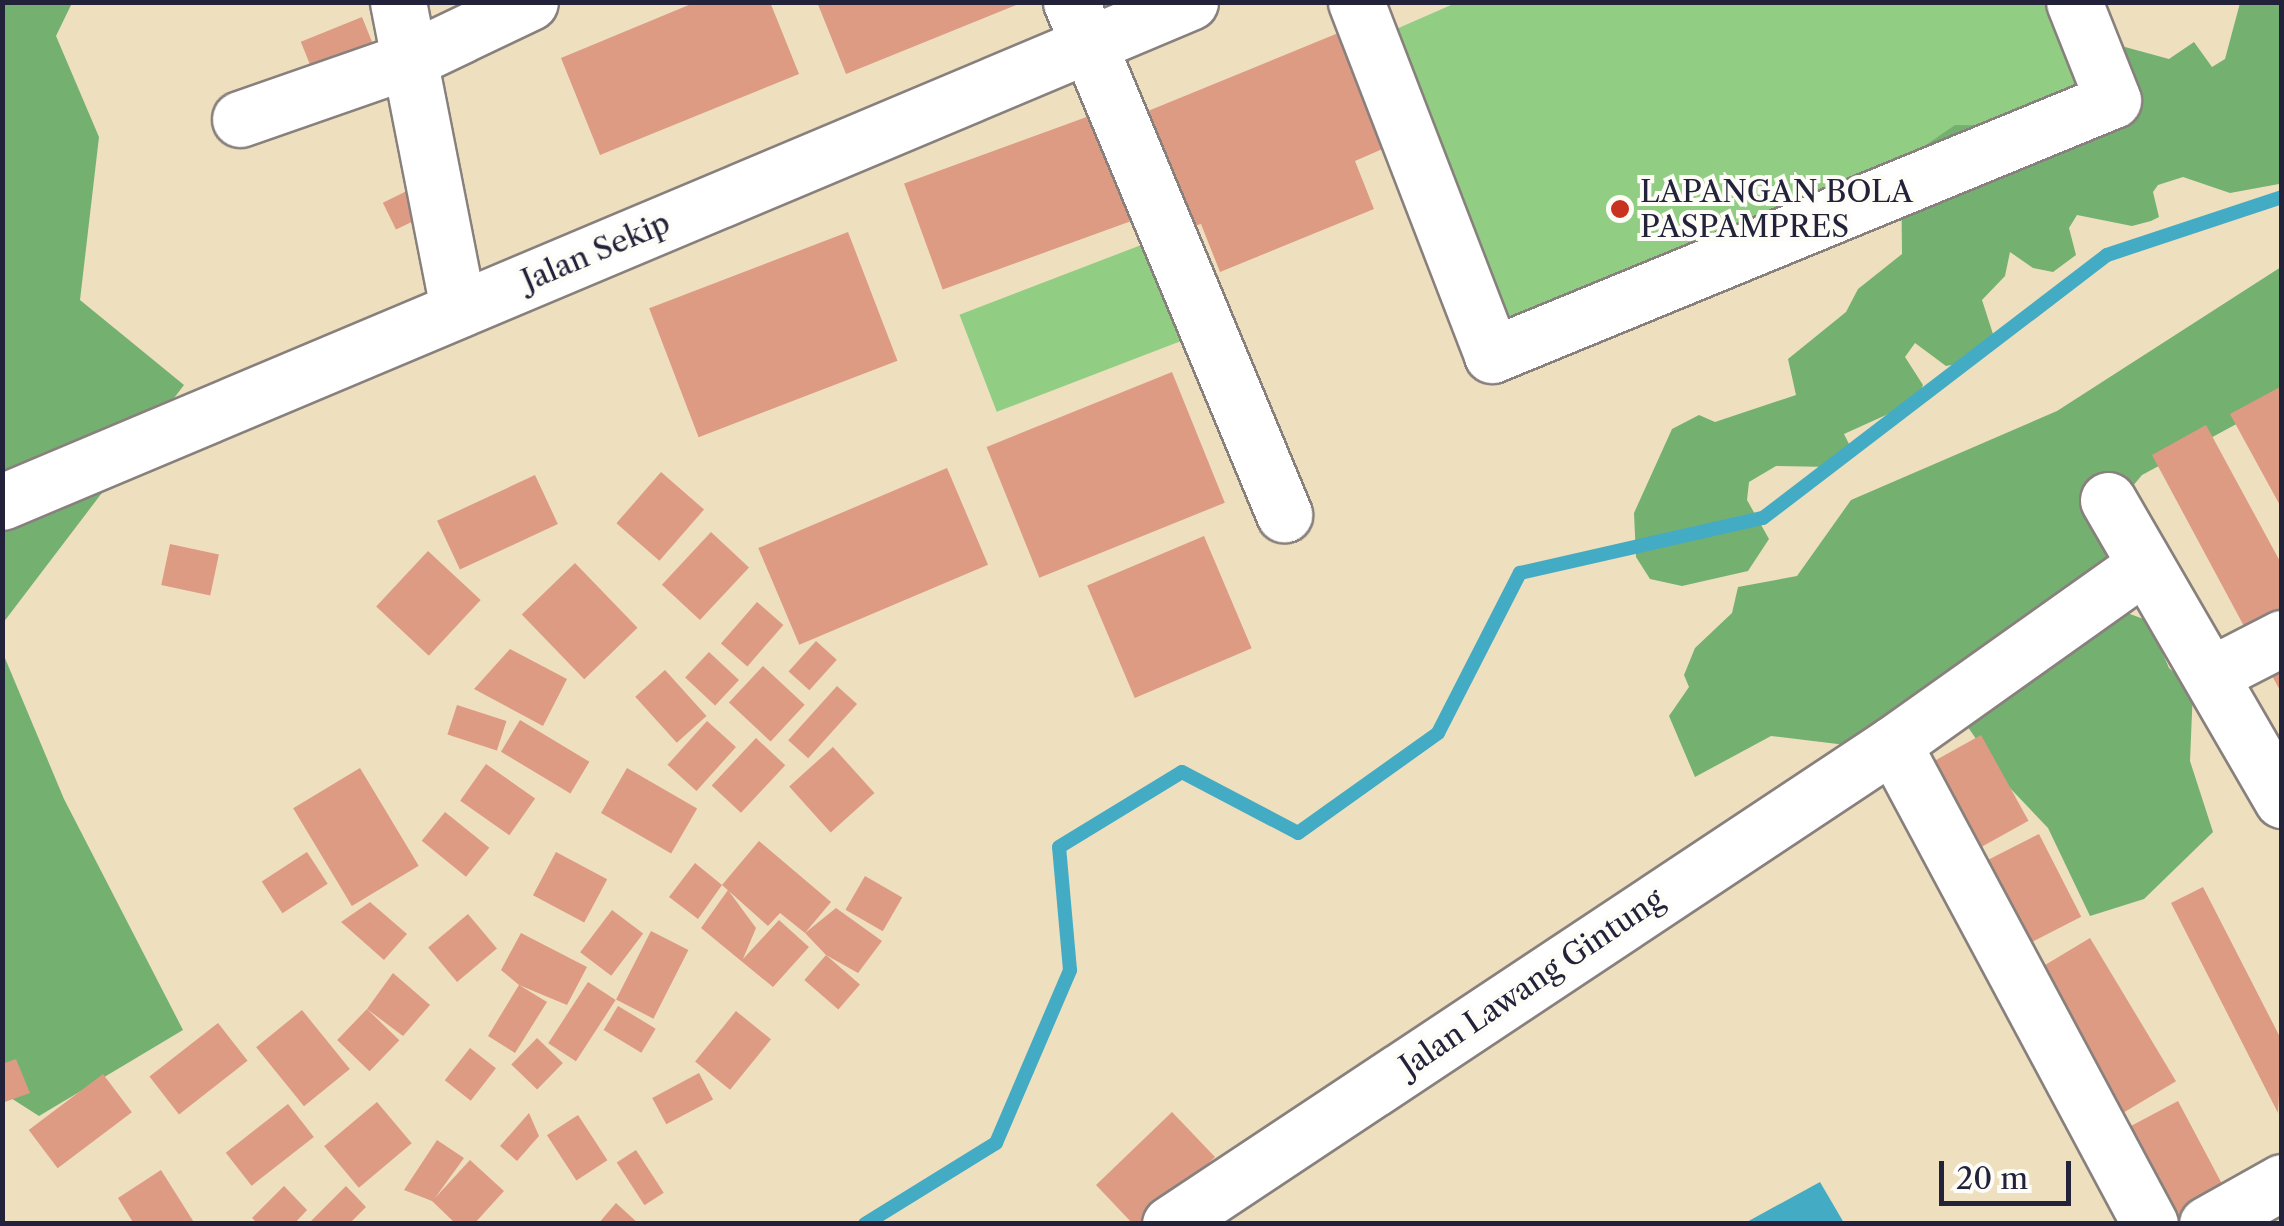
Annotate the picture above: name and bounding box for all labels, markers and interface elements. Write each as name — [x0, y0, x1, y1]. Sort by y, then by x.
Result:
place label: LAPANGAN BOLA PASPAMPRES — [1640, 174, 1913, 244]
marker: LAPANGAN BOLA PASPAMPRES — [1609, 198, 1631, 220]
street label: Jalan Sekip — [517, 205, 675, 299]
street label: Jalan Lawang Gintung — [1393, 881, 1671, 1085]
scale bar — [1944, 1141, 2076, 1203]
text: 20 m — [1956, 1160, 2028, 1197]

